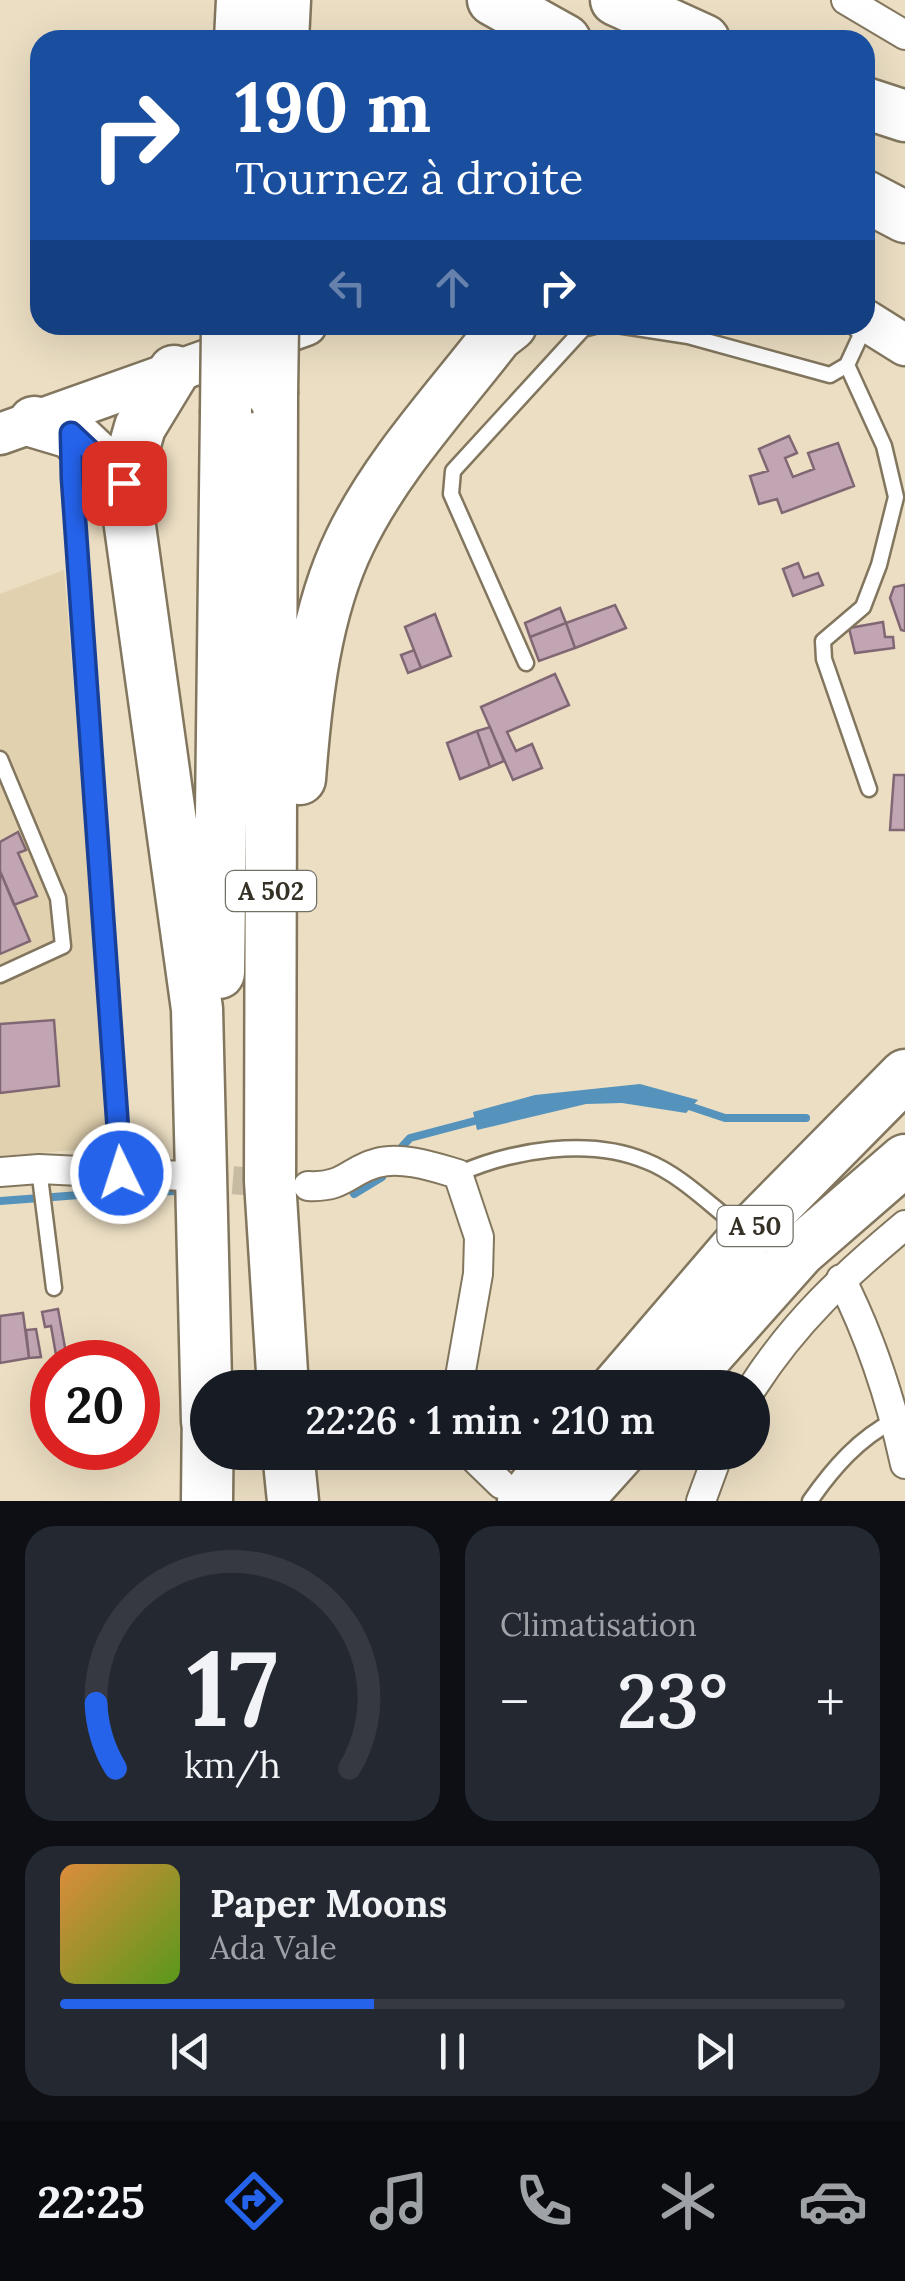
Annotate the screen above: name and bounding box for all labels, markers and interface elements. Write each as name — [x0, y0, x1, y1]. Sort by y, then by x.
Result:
text: 190 m — [235, 62, 431, 151]
icon: right — [70, 70, 200, 200]
text: Tournez à droite — [235, 149, 583, 206]
icon: left — [320, 260, 375, 315]
icon: ahead — [425, 260, 480, 315]
icon: right — [530, 260, 585, 315]
pin — [82, 441, 167, 526]
icon: arrive — [97, 456, 152, 511]
road number: A 502 — [226, 871, 316, 911]
position arrow — [69, 1121, 173, 1225]
road number: A 50 — [718, 1206, 792, 1246]
speed limit sign: 20 — [30, 1340, 160, 1470]
text: 22:26 · 1 min · 210 m — [305, 1396, 655, 1444]
text: Climatisation — [500, 1604, 697, 1645]
text: 17 — [187, 1621, 278, 1754]
text: 23° — [617, 1653, 728, 1749]
text: − — [500, 1667, 529, 1737]
text: + — [816, 1667, 845, 1737]
text: km/h — [184, 1742, 281, 1788]
text: Paper Moons — [210, 1879, 447, 1927]
text: Ada Vale — [210, 1927, 337, 1968]
icon: previous — [163, 2024, 218, 2079]
icon: pause — [425, 2024, 480, 2079]
icon: next — [687, 2024, 742, 2079]
icon: directions — [219, 2166, 289, 2236]
icon: music — [364, 2166, 434, 2236]
icon: phone — [509, 2166, 579, 2236]
icon: climate — [653, 2166, 723, 2236]
icon: car — [798, 2166, 868, 2236]
text: 22:25 — [37, 2173, 145, 2230]

